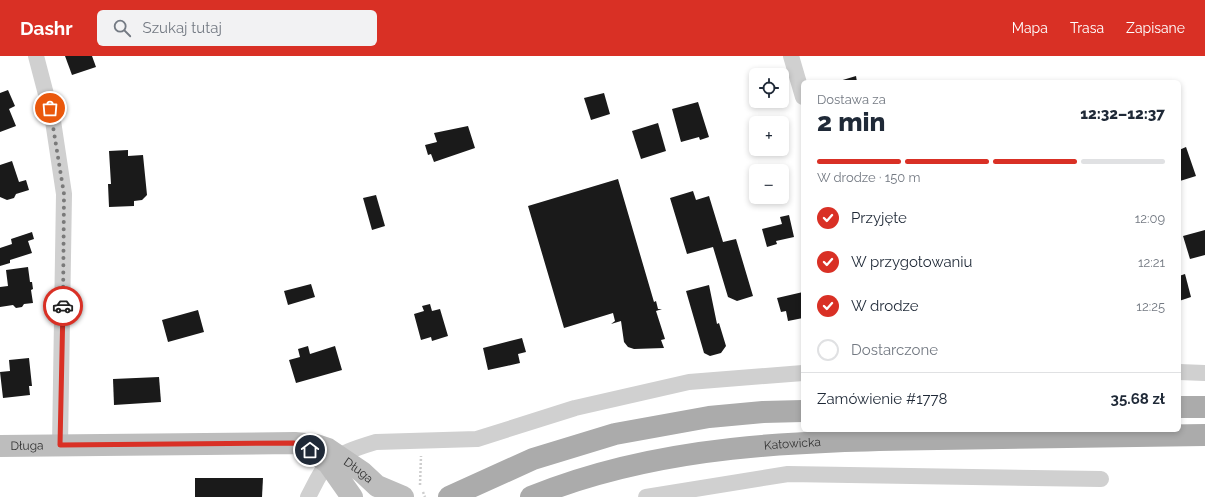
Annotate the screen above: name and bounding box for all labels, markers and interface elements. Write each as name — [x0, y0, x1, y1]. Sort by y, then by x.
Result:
search box — [97, 10, 377, 46]
text: Dashr — [20, 17, 73, 39]
icon: search — [111, 17, 133, 39]
text: Szukaj tutaj — [143, 19, 222, 37]
text: Mapa — [1012, 20, 1048, 36]
text: Trasa — [1070, 20, 1104, 36]
text: Zapisane — [1126, 20, 1185, 36]
map controls — [749, 68, 789, 204]
button: locate — [749, 68, 789, 108]
pin — [33, 91, 67, 125]
text: Dostawa za — [817, 92, 886, 107]
icon: bag — [39, 97, 61, 119]
text: 12:32–12:37 — [1080, 105, 1165, 123]
text: 2 min — [817, 107, 885, 137]
button: + — [749, 116, 789, 156]
button: − — [749, 164, 789, 204]
text: W drodze · 150 m — [817, 170, 921, 185]
icon: check — [817, 207, 839, 229]
text: Przyjęte — [851, 209, 907, 227]
text: 12:09 — [1135, 211, 1165, 226]
icon: check — [817, 251, 839, 273]
text: W przygotowaniu — [851, 253, 972, 271]
text: 12:21 — [1138, 255, 1165, 270]
courier — [43, 286, 83, 326]
icon: car — [52, 295, 74, 317]
icon: check — [817, 295, 839, 317]
text: W drodze — [851, 297, 919, 315]
text: 12:25 — [1136, 299, 1165, 314]
text: Dostarczone — [851, 341, 938, 359]
text: Zamówienie #1778 — [817, 390, 947, 408]
text: 35.68 zł — [1111, 390, 1165, 408]
pin — [293, 433, 327, 467]
street label: Katowicka — [763, 435, 821, 453]
street label: Długa — [10, 439, 44, 453]
icon: home — [299, 439, 321, 461]
street label: Długa — [341, 455, 376, 486]

